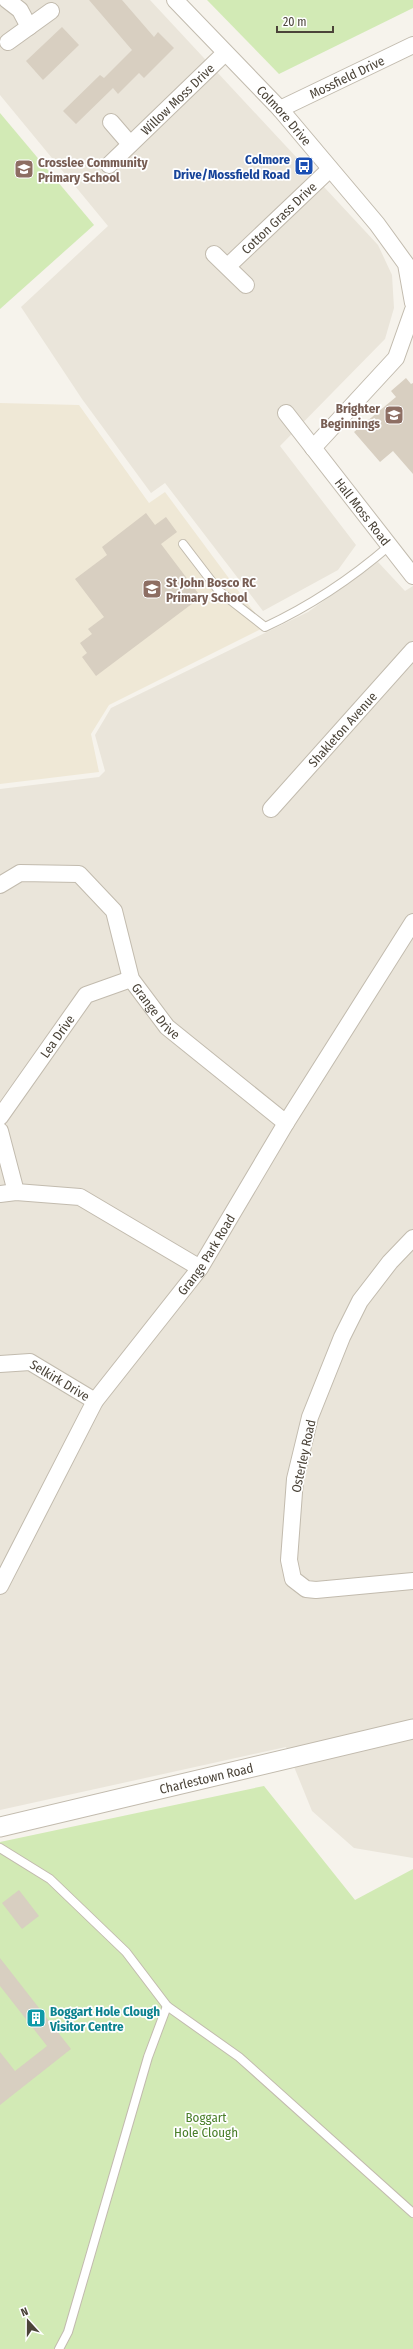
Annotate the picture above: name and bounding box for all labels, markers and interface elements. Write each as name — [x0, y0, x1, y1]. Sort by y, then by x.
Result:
scale bar — [277, 8, 333, 34]
text: 20 m — [283, 15, 307, 29]
street label: Mossfield Drive — [307, 53, 387, 102]
street label: Willow Moss Drive — [138, 61, 217, 138]
street label: Colmore Drive — [254, 83, 314, 149]
place label: Colmore Drive/Mossfield Road — [173, 152, 290, 182]
place label: Crosslee Community Primary School — [38, 155, 148, 185]
bus stop icon: Colmore Drive/Mossfield Road — [293, 155, 315, 177]
school or university icon: Crosslee Community Primary School — [13, 158, 35, 180]
street label: Cotton Grass Drive — [238, 179, 320, 257]
place label: Brighter Beginnings — [320, 401, 380, 431]
school or university icon: Brighter Beginnings — [383, 404, 405, 426]
street label: Hall Moss Road — [332, 475, 393, 549]
place label: St John Bosco RC Primary School — [166, 575, 256, 605]
school or university icon: St John Bosco RC Primary School — [141, 578, 163, 600]
street label: Shakleton Avenue — [305, 689, 380, 770]
street label: Grange Drive — [129, 980, 183, 1042]
street label: Lea Drive — [37, 1012, 78, 1061]
street label: Grange Park Road — [175, 1212, 238, 1298]
street label: Selkirk Drive — [27, 1357, 92, 1404]
street label: Osterley Road — [288, 1418, 319, 1494]
street label: Charlestown Road — [158, 1760, 255, 1797]
place label: Boggart Hole Clough Visitor Centre — [49, 2004, 160, 2034]
building icon: Boggart Hole Clough Visitor Centre — [25, 2007, 47, 2029]
park label: Boggart Hole Clough — [174, 2110, 238, 2140]
north arrow — [8, 2301, 48, 2341]
text: N — [19, 2305, 30, 2319]

